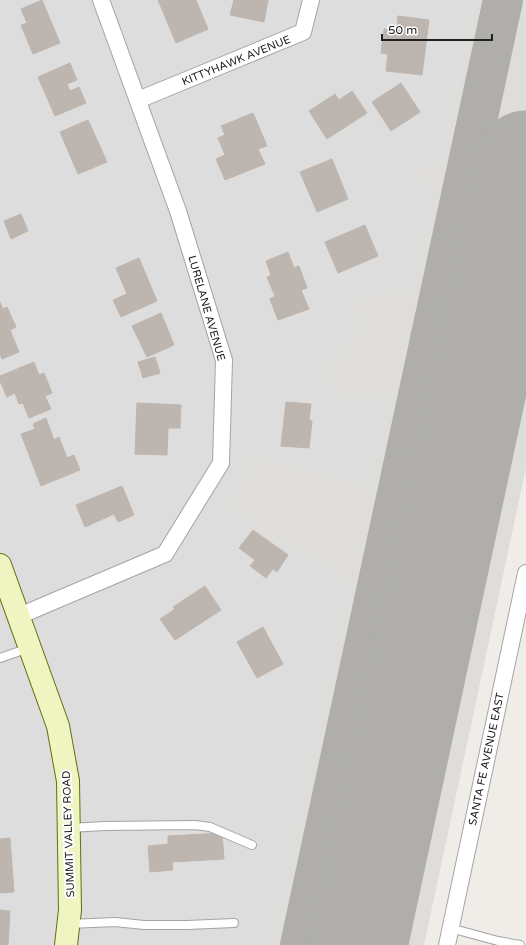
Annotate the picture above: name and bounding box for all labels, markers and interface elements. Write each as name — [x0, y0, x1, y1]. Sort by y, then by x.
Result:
scale bar — [382, 16, 492, 42]
text: 50 m — [388, 23, 417, 37]
street label: KITTYHAWK AVENUE — [180, 33, 292, 88]
street label: LURELANE AVENUE — [185, 254, 228, 362]
street label: SANTA FE AVENUE EAST — [466, 691, 507, 827]
street label: SUMMIT VALLEY ROAD — [60, 770, 77, 898]

